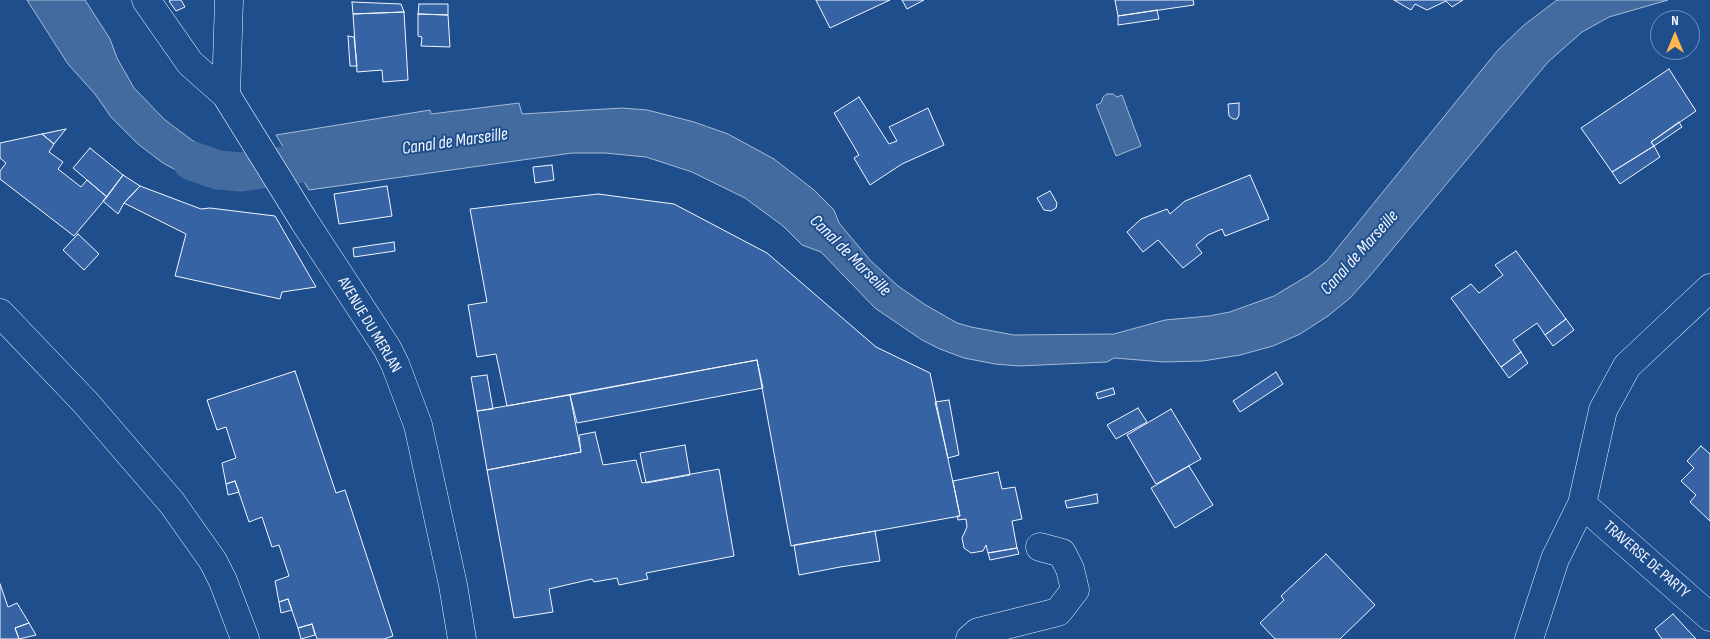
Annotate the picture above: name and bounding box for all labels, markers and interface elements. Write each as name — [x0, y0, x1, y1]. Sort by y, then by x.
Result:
north arrow — [1650, 10, 1700, 60]
text: N — [1671, 12, 1679, 29]
water label: Canal de Marseille — [401, 124, 509, 160]
water label: Canal de Marseille — [1316, 206, 1404, 300]
water label: Canal de Marseille — [805, 211, 895, 301]
street label: AVENUE DU MERLAN — [333, 274, 405, 376]
street label: TRAVERSE DE PARTY — [1599, 517, 1693, 603]

